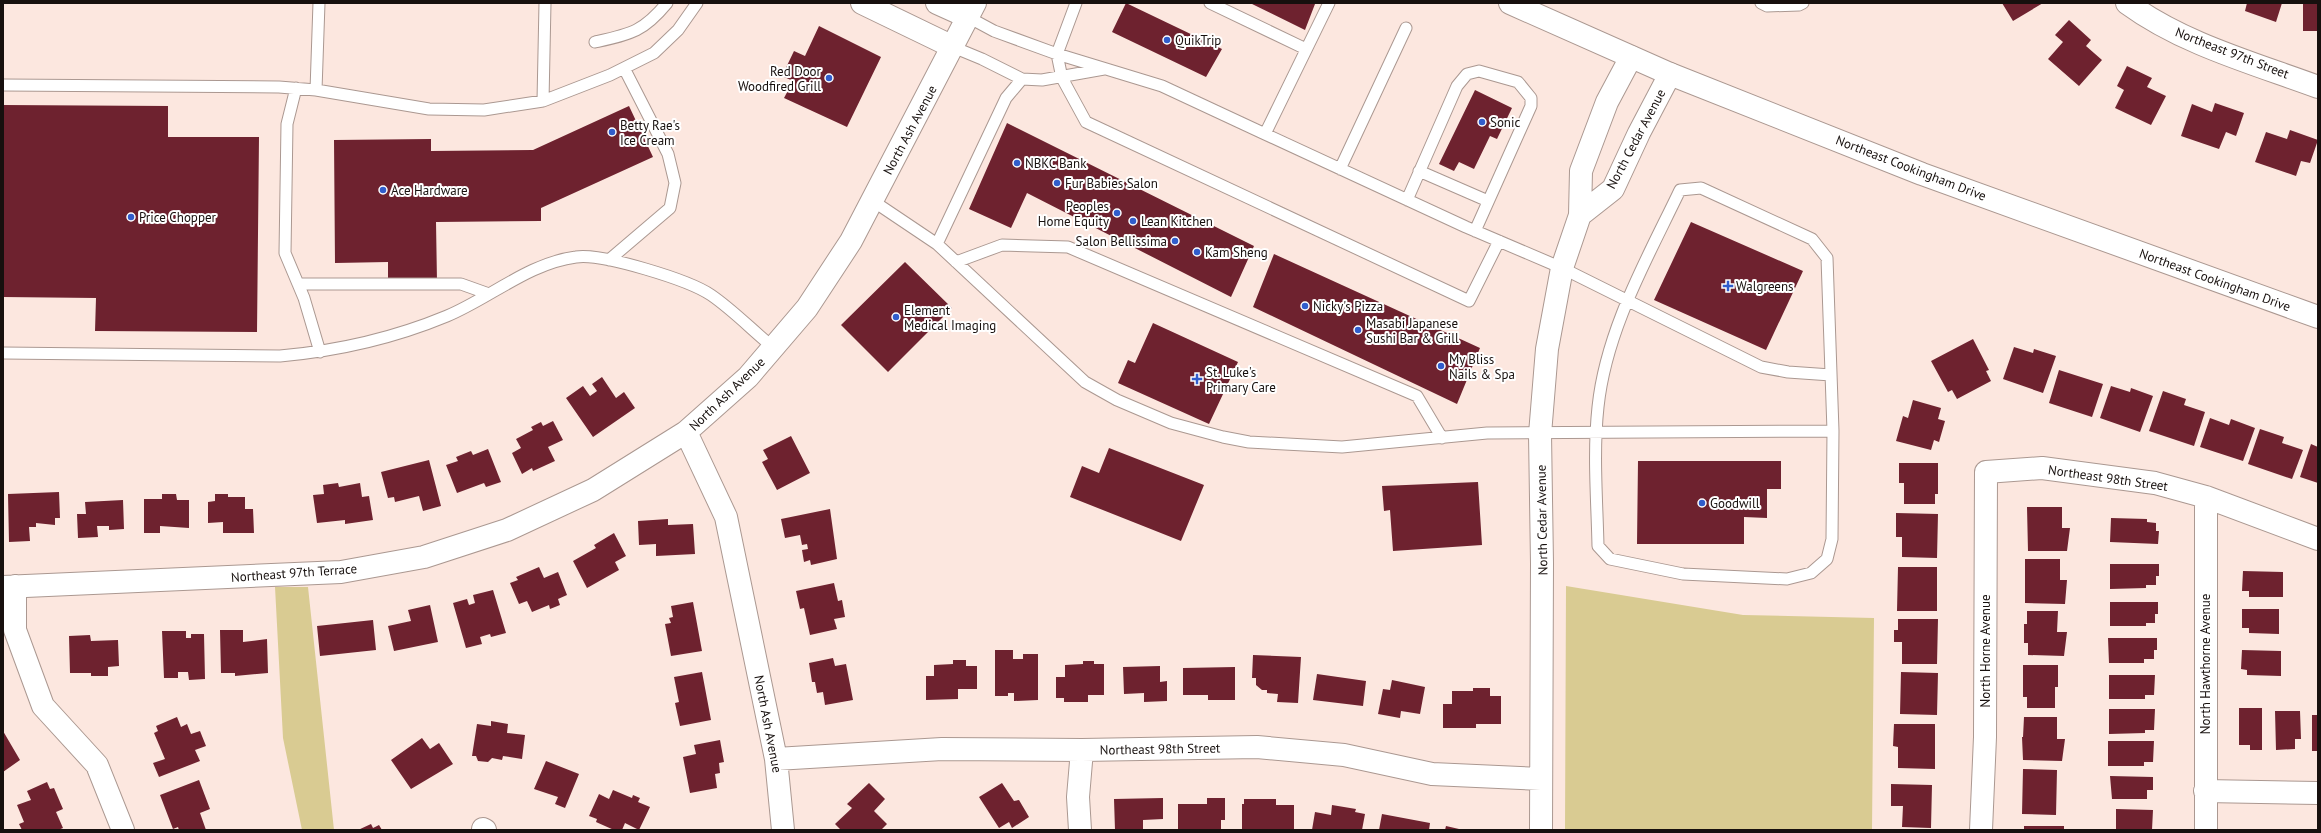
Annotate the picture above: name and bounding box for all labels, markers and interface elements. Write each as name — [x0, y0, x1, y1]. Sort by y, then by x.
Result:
street label: Northeast 97th Street — [2173, 23, 2292, 83]
place label: QuikTrip — [1175, 32, 1221, 49]
marker: QuikTrip — [1162, 35, 1172, 45]
place label: Red Door Woodfired Grill — [738, 63, 822, 95]
marker: Red Door Woodfired Grill — [824, 73, 834, 83]
street label: North Ash Avenue — [879, 82, 941, 178]
street label: North Cedar Avenue — [1603, 86, 1669, 192]
place label: Sonic — [1490, 114, 1520, 131]
place label: Betty Rae's Ice Cream — [620, 117, 680, 149]
marker: Sonic — [1477, 117, 1487, 127]
marker: Betty Rae's Ice Cream — [607, 127, 617, 137]
street label: Northeast Cookingham Drive — [1833, 131, 1989, 205]
place label: NBKC Bank — [1025, 155, 1087, 172]
marker: NBKC Bank — [1012, 158, 1022, 168]
place label: Fur Babies Salon — [1065, 175, 1158, 192]
marker: Fur Babies Salon — [1052, 178, 1062, 188]
place label: Ace Hardware — [391, 182, 468, 199]
marker: Ace Hardware — [378, 185, 388, 195]
place label: Peoples Home Equity — [1038, 198, 1109, 230]
marker: Peoples Home Equity — [1112, 208, 1122, 218]
place label: Price Chopper — [139, 209, 217, 226]
marker: Price Chopper — [126, 212, 136, 222]
place label: Lean Kitchen — [1141, 213, 1213, 230]
marker: Lean Kitchen — [1128, 216, 1138, 226]
place label: Salon Bellissima — [1076, 233, 1167, 250]
marker: Salon Bellissima — [1170, 236, 1180, 246]
place label: Kam Sheng — [1205, 244, 1268, 261]
street label: Northeast Cookingham Drive — [2137, 245, 2293, 315]
marker: Kam Sheng — [1192, 247, 1202, 257]
place label: Walgreens — [1736, 278, 1794, 295]
marker: Walgreens — [1723, 281, 1733, 291]
place label: Nicky's Pizza — [1313, 298, 1383, 315]
marker: Nicky's Pizza — [1300, 301, 1310, 311]
place label: Element Medical Imaging — [904, 302, 996, 334]
marker: Element Medical Imaging — [891, 312, 901, 322]
place label: Masabi Japanese Sushi Bar & Grill — [1366, 315, 1459, 347]
marker: Masabi Japanese Sushi Bar & Grill — [1353, 325, 1363, 335]
place label: My Bliss Nails & Spa — [1449, 351, 1515, 383]
street label: North Ash Avenue — [686, 354, 768, 434]
marker: My Bliss Nails & Spa — [1436, 361, 1446, 371]
place label: St. Luke's Primary Care — [1206, 364, 1276, 396]
marker: St. Luke's Primary Care — [1191, 373, 1203, 385]
street label: Northeast 98th Street — [2047, 461, 2170, 495]
street label: North Cedar Avenue — [1533, 465, 1551, 575]
place label: Goodwill — [1710, 495, 1760, 512]
marker: Goodwill — [1697, 498, 1707, 508]
street label: Northeast 97th Terrace — [230, 560, 358, 586]
street label: North Horne Avenue — [1977, 594, 1994, 708]
street label: North Hawthorne Avenue — [2197, 594, 2214, 734]
street label: North Ash Avenue — [750, 674, 786, 774]
street label: Northeast 98th Street — [1099, 739, 1221, 759]

